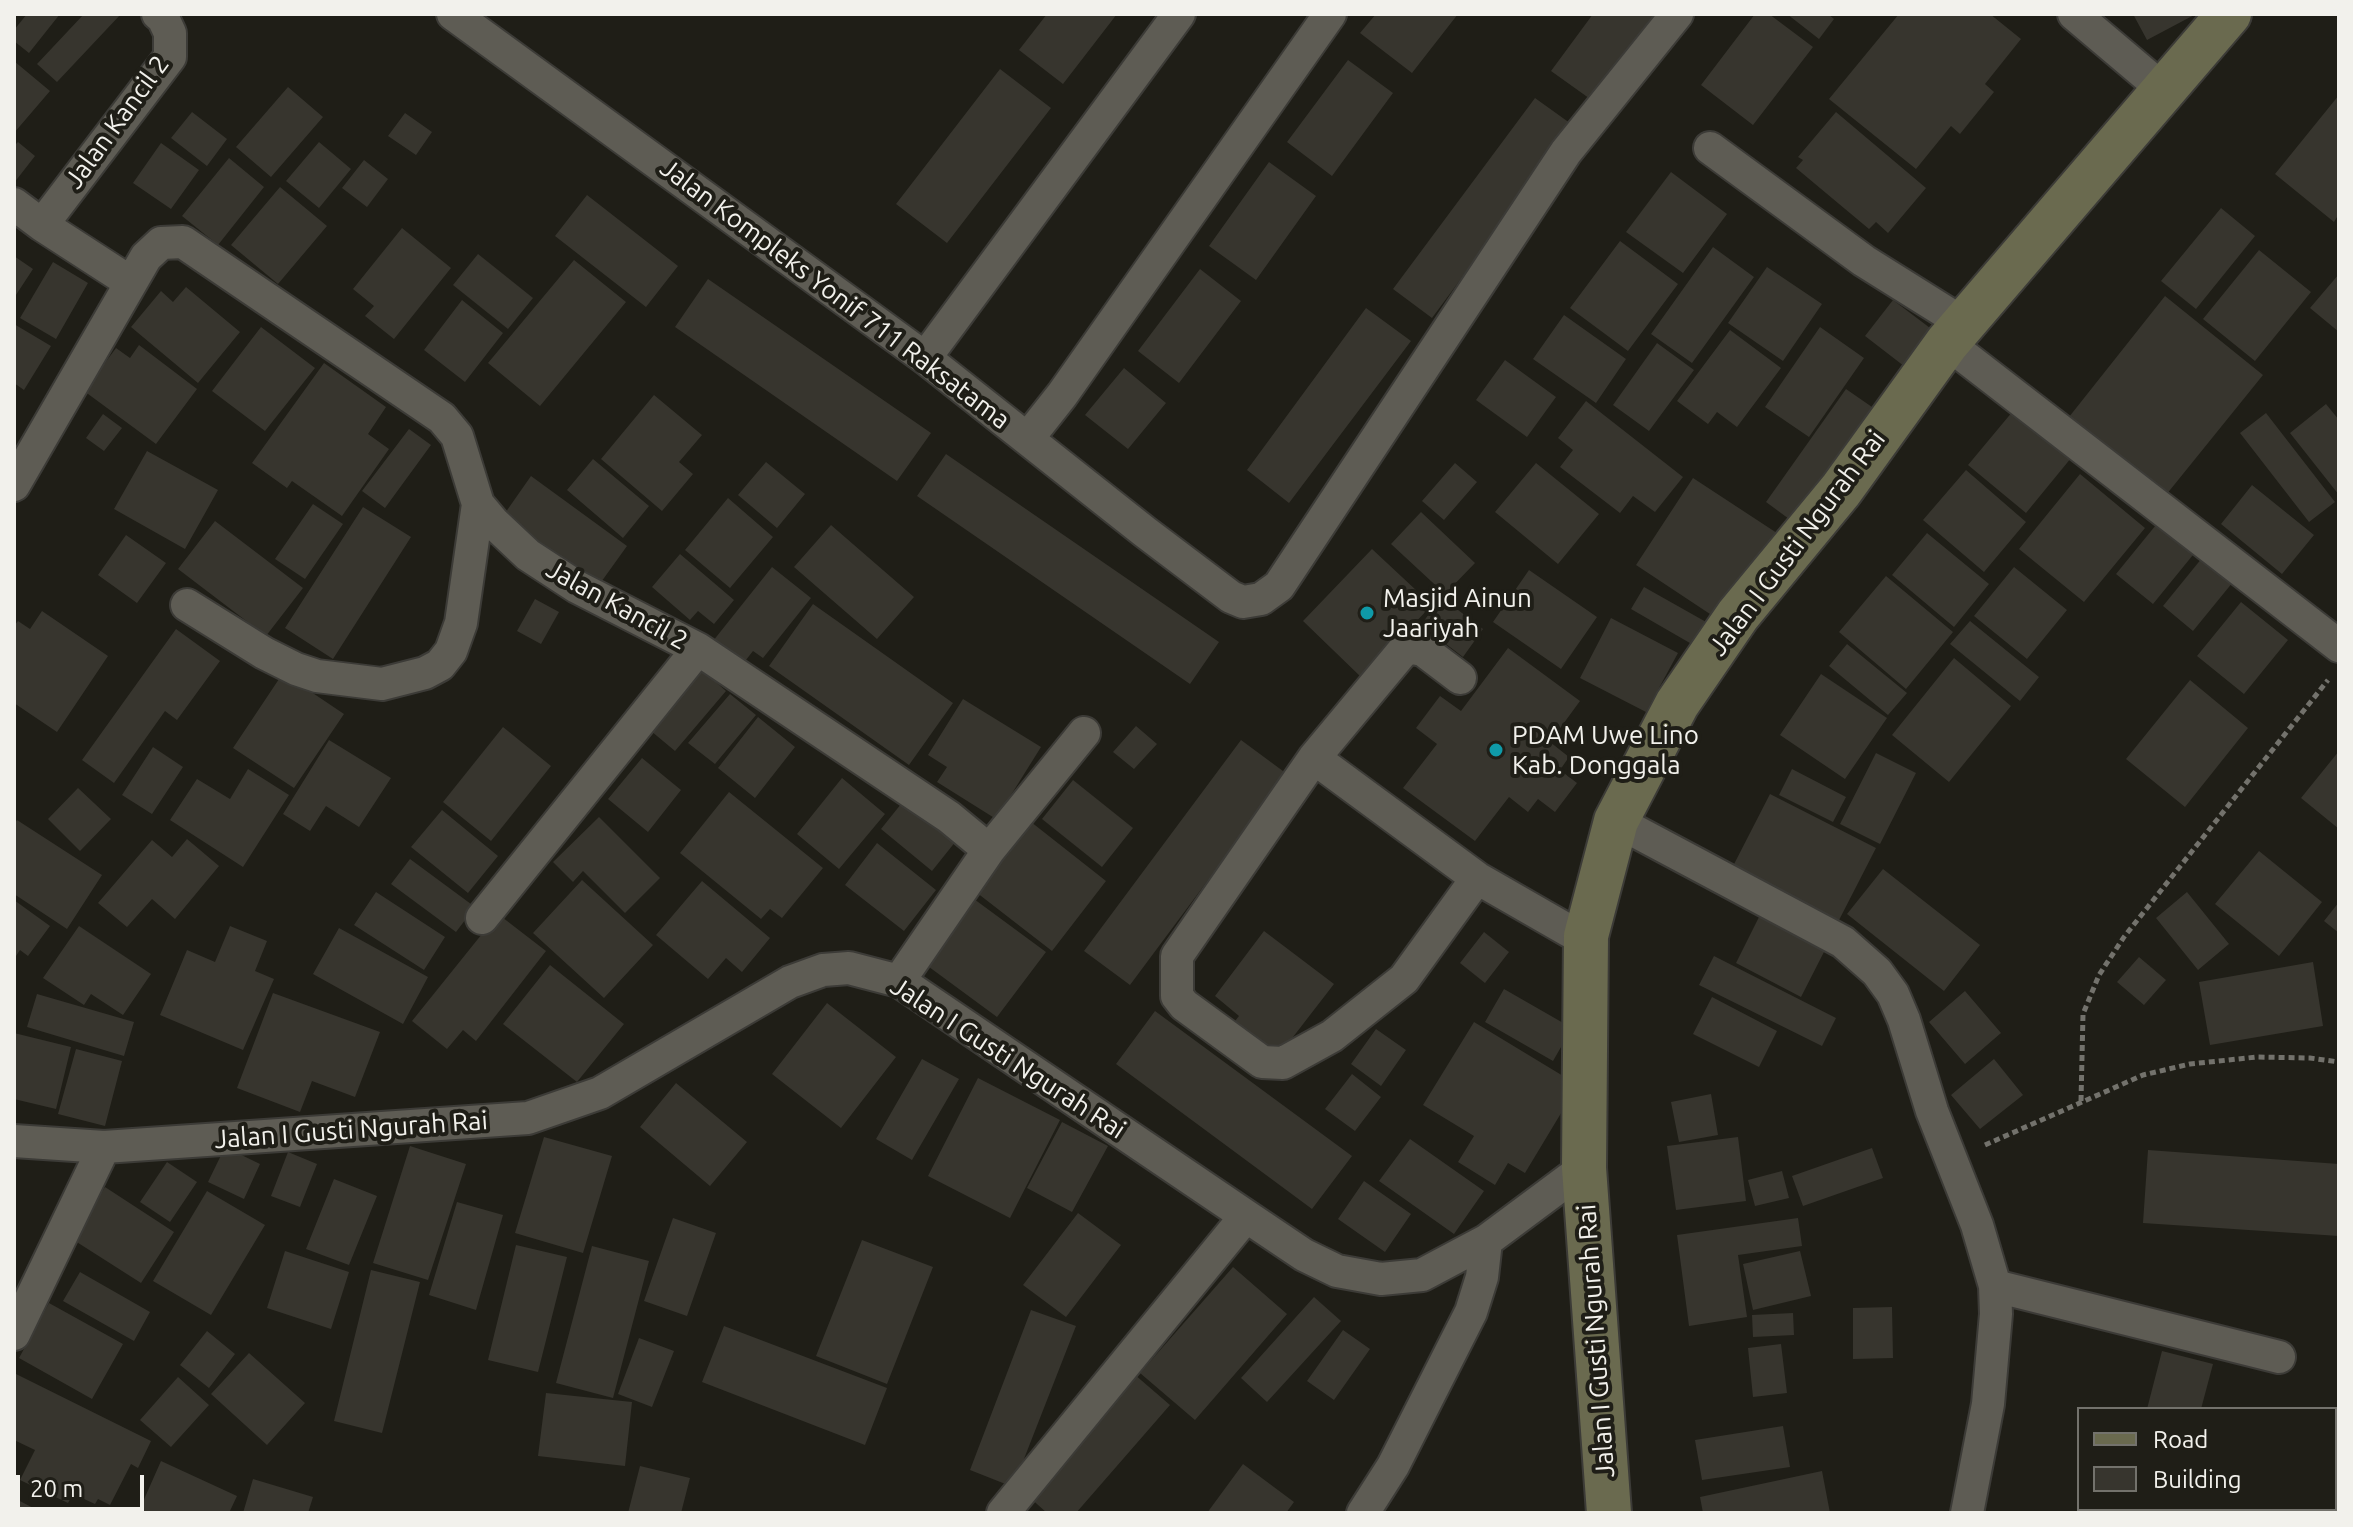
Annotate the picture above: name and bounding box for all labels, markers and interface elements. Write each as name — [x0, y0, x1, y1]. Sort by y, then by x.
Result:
street label: Jalan Kancil 2 — [58, 49, 176, 195]
street label: Jalan Kompleks Yonif 711 Raksatama — [654, 152, 1016, 436]
street label: Jalan I Gusti Ngurah Rai — [1702, 424, 1892, 662]
street label: Jalan Kancil 2 — [541, 553, 693, 657]
place label: Masjid Ainun Jaariyah — [1383, 582, 1532, 644]
marker: Masjid Ainun Jaariyah — [1358, 604, 1376, 622]
place label: PDAM Uwe Lino Kab. Donggala — [1512, 719, 1699, 780]
marker: PDAM Uwe Lino Kab. Donggala — [1487, 741, 1505, 759]
street label: Jalan I Gusti Ngurah Rai — [885, 970, 1131, 1146]
street label: Jalan I Gusti Ngurah Rai — [213, 1105, 489, 1155]
street label: Jalan I Gusti Ngurah Rai — [1571, 1203, 1621, 1479]
legend — [2077, 1407, 2337, 1511]
text: Road — [2153, 1426, 2208, 1453]
scale bar — [20, 1459, 148, 1509]
text: Building — [2153, 1466, 2241, 1493]
text: 20 m — [30, 1475, 83, 1502]

